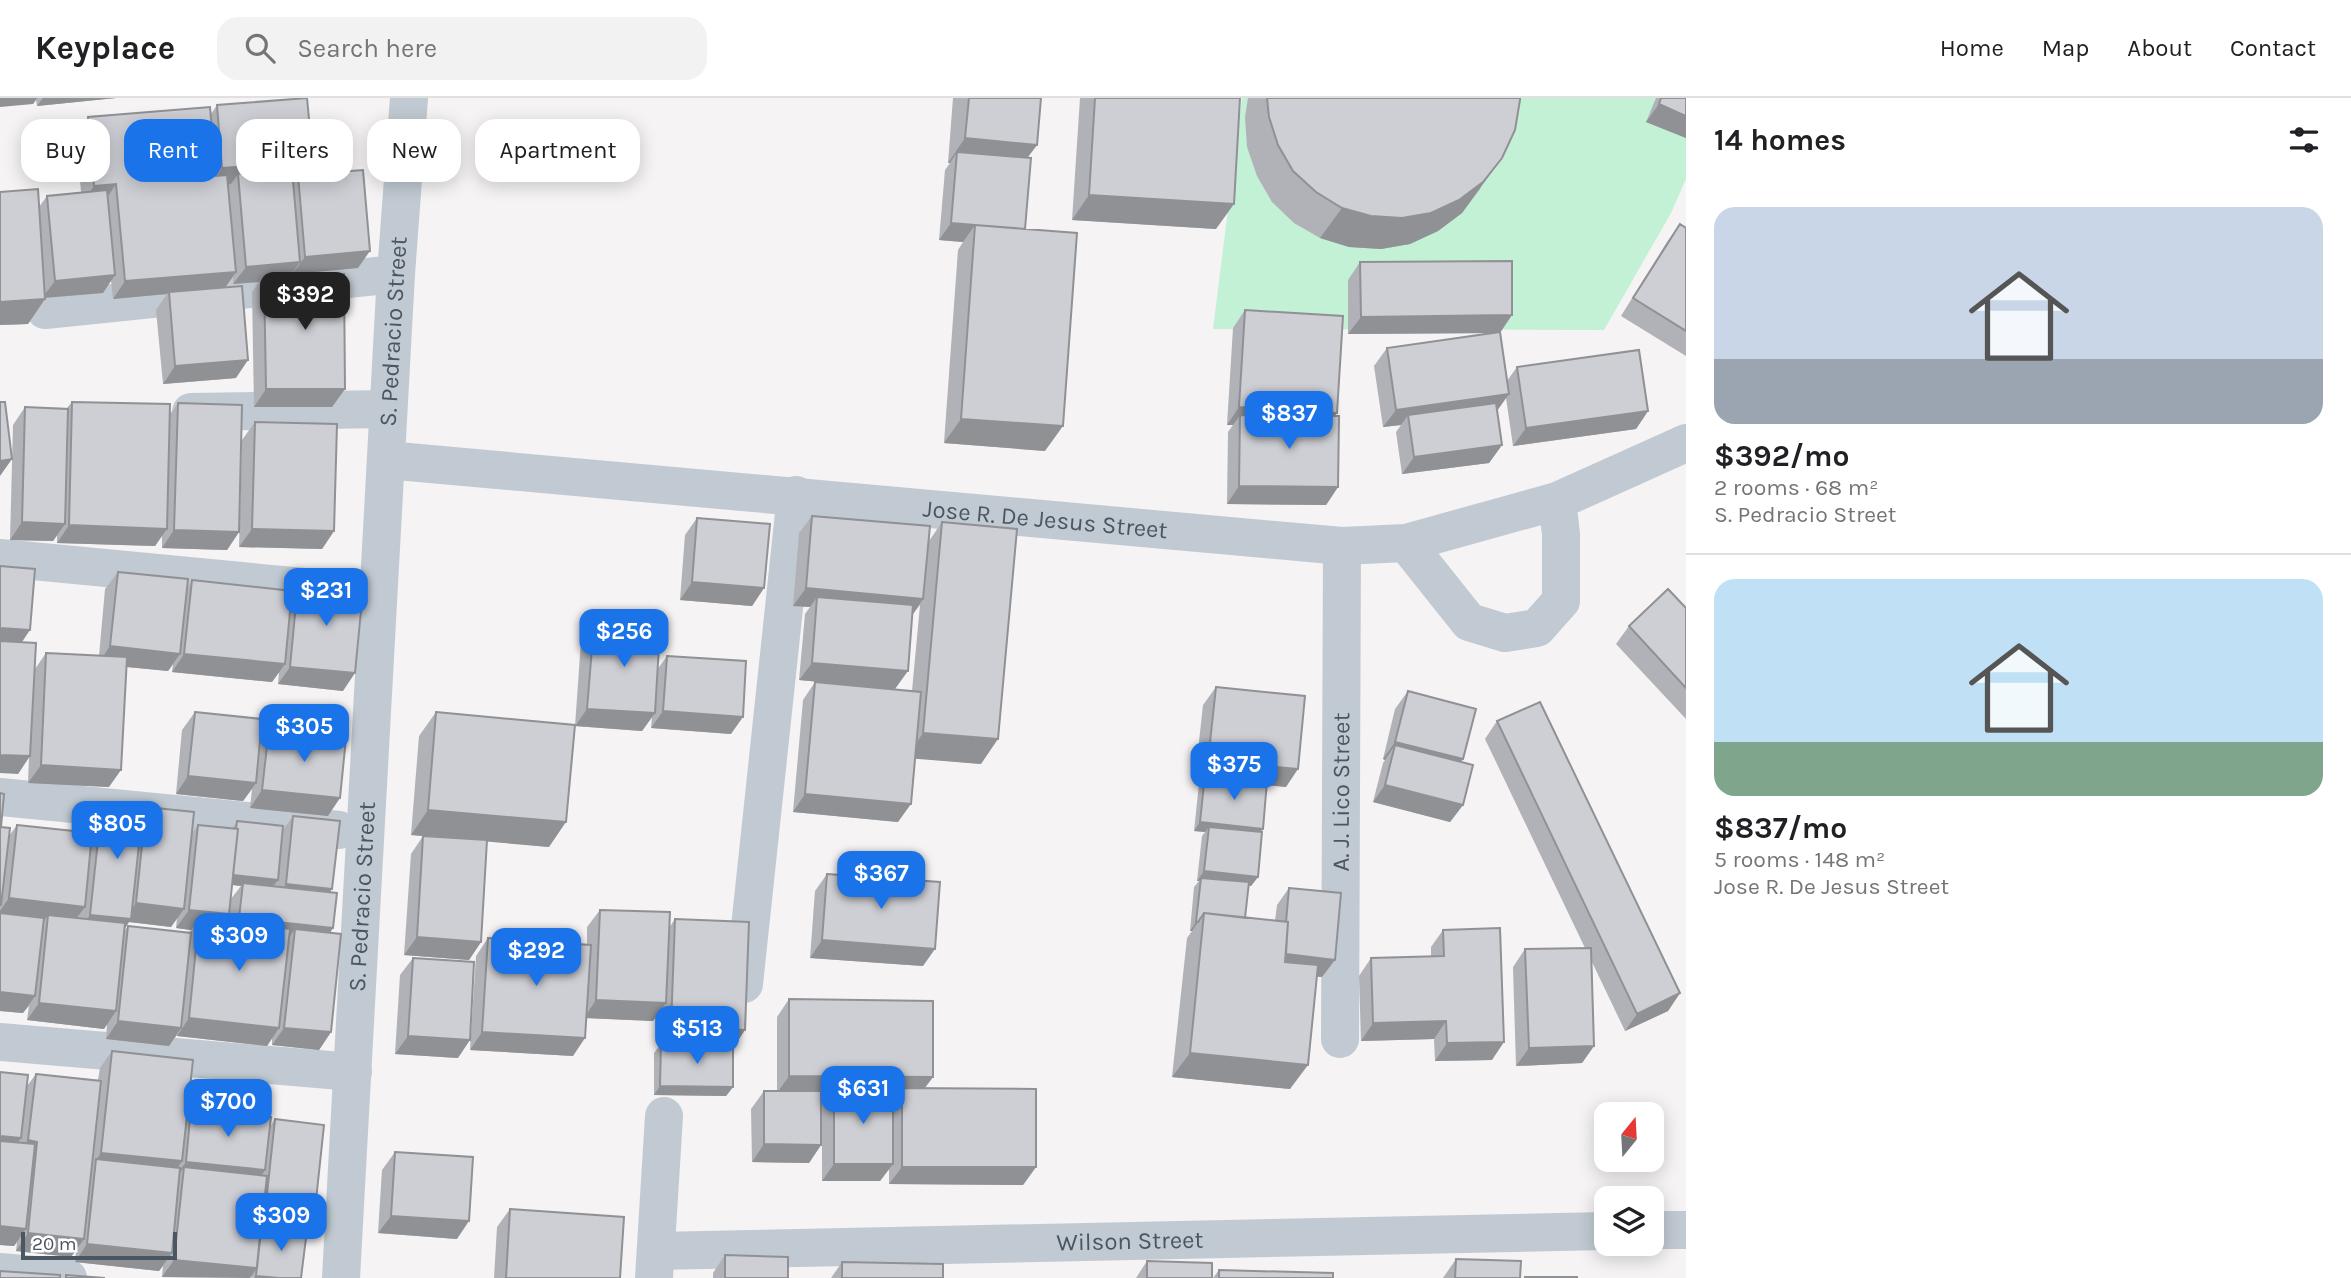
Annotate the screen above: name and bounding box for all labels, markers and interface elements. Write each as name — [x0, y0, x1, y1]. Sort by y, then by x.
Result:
search box — [217, 17, 707, 80]
text: Keyplace — [35, 29, 175, 67]
icon: search — [241, 29, 279, 67]
text: Search here — [297, 33, 437, 64]
text: Home — [1940, 34, 2004, 62]
text: Map — [2042, 34, 2089, 62]
text: About — [2127, 34, 2192, 62]
text: Contact — [2230, 34, 2316, 62]
chip: Buy — [21, 119, 110, 182]
chip: Rent — [124, 119, 222, 182]
chip: Filters — [236, 119, 353, 182]
chip: New — [367, 119, 461, 182]
chip: Apartment — [475, 119, 640, 182]
icon: filters — [2285, 121, 2323, 159]
text: 14 homes — [1714, 122, 1846, 158]
street label: S. Pedracio Street — [374, 235, 413, 427]
icon: home — [1956, 253, 2082, 379]
pin: $392 — [264, 272, 346, 332]
text: $392 — [276, 281, 334, 308]
pin: $837 — [1248, 392, 1330, 451]
text: $837 — [1261, 400, 1317, 427]
text: $392/mo — [1714, 438, 1849, 474]
text: 2 rooms · 68 m² — [1714, 474, 1878, 501]
street label: Jose R. De Jesus Street — [922, 494, 1169, 544]
text: S. Pedracio Street — [1714, 501, 1897, 528]
pin: $231 — [285, 568, 367, 628]
text: $231 — [300, 577, 352, 604]
pin: $256 — [583, 610, 665, 669]
text: $256 — [595, 618, 653, 645]
icon: home — [1956, 625, 2082, 751]
pin: $305 — [263, 704, 345, 764]
street label: A. J. Lico Street — [1327, 712, 1355, 872]
text: $305 — [275, 713, 333, 740]
pin: $375 — [1193, 742, 1275, 802]
text: $375 — [1207, 751, 1261, 778]
street label: S. Pedracio Street — [343, 801, 381, 992]
pin: $805 — [76, 802, 158, 861]
text: $805 — [88, 810, 146, 837]
text: $837/mo — [1714, 810, 1847, 846]
text: 5 rooms · 148 m² — [1714, 846, 1885, 873]
pin: $367 — [840, 852, 922, 911]
text: $367 — [853, 860, 909, 887]
text: Jose R. De Jesus Street — [1714, 873, 1949, 900]
pin: $309 — [198, 914, 280, 973]
text: $309 — [210, 922, 268, 949]
pin: $292 — [495, 928, 577, 988]
text: $292 — [507, 937, 565, 964]
pin: $513 — [656, 1006, 738, 1066]
text: $513 — [671, 1015, 723, 1042]
pin: $631 — [822, 1066, 904, 1126]
text: $631 — [837, 1075, 889, 1102]
pin: $700 — [187, 1080, 269, 1139]
text: $700 — [200, 1088, 256, 1115]
north arrow — [1594, 1102, 1664, 1172]
map controls — [1594, 1102, 1664, 1256]
button: layers — [1594, 1186, 1664, 1256]
pin: $309 — [240, 1194, 322, 1253]
text: $309 — [252, 1202, 310, 1229]
street label: Wilson Street — [1056, 1225, 1204, 1257]
scale bar — [21, 1229, 177, 1261]
text: 20 m — [32, 1233, 77, 1255]

